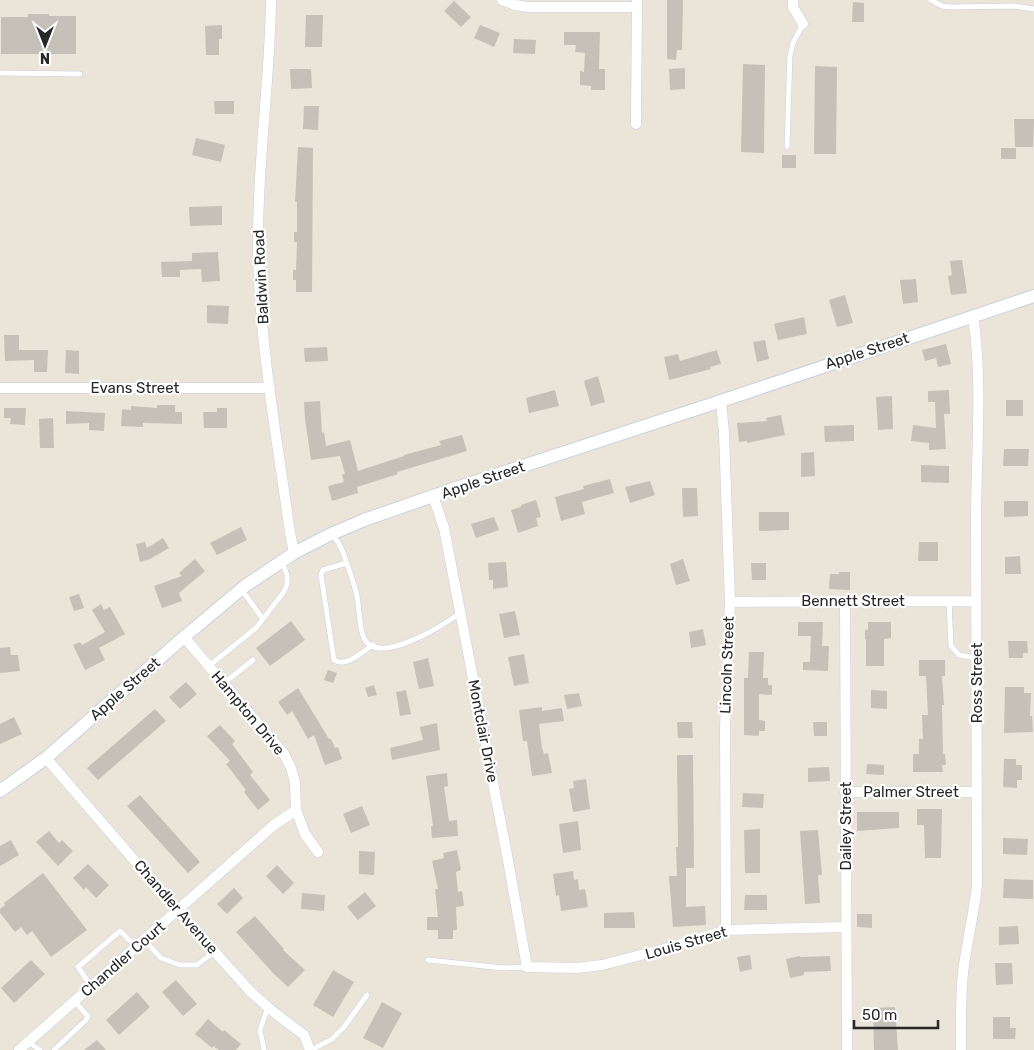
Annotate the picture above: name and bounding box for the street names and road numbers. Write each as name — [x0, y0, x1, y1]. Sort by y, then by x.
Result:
street label: Baldwin Road — [250, 229, 272, 325]
street label: Apple Street — [823, 329, 911, 373]
street label: Evans Street — [91, 379, 180, 397]
street label: Apple Street — [439, 457, 527, 503]
street label: Bennett Street — [801, 592, 905, 610]
street label: Lincoln Street — [716, 616, 738, 714]
street label: Ross Street — [968, 643, 986, 723]
street label: Apple Street — [86, 654, 164, 724]
street label: Hampton Drive — [208, 667, 288, 759]
street label: Montclair Drive — [464, 678, 502, 784]
street label: Dailey Street — [837, 781, 855, 870]
street label: Palmer Street — [863, 783, 959, 801]
street label: Chandler Avenue — [130, 856, 222, 958]
street label: Chandler Court — [77, 917, 169, 1000]
street label: Louis Street — [643, 923, 729, 963]

